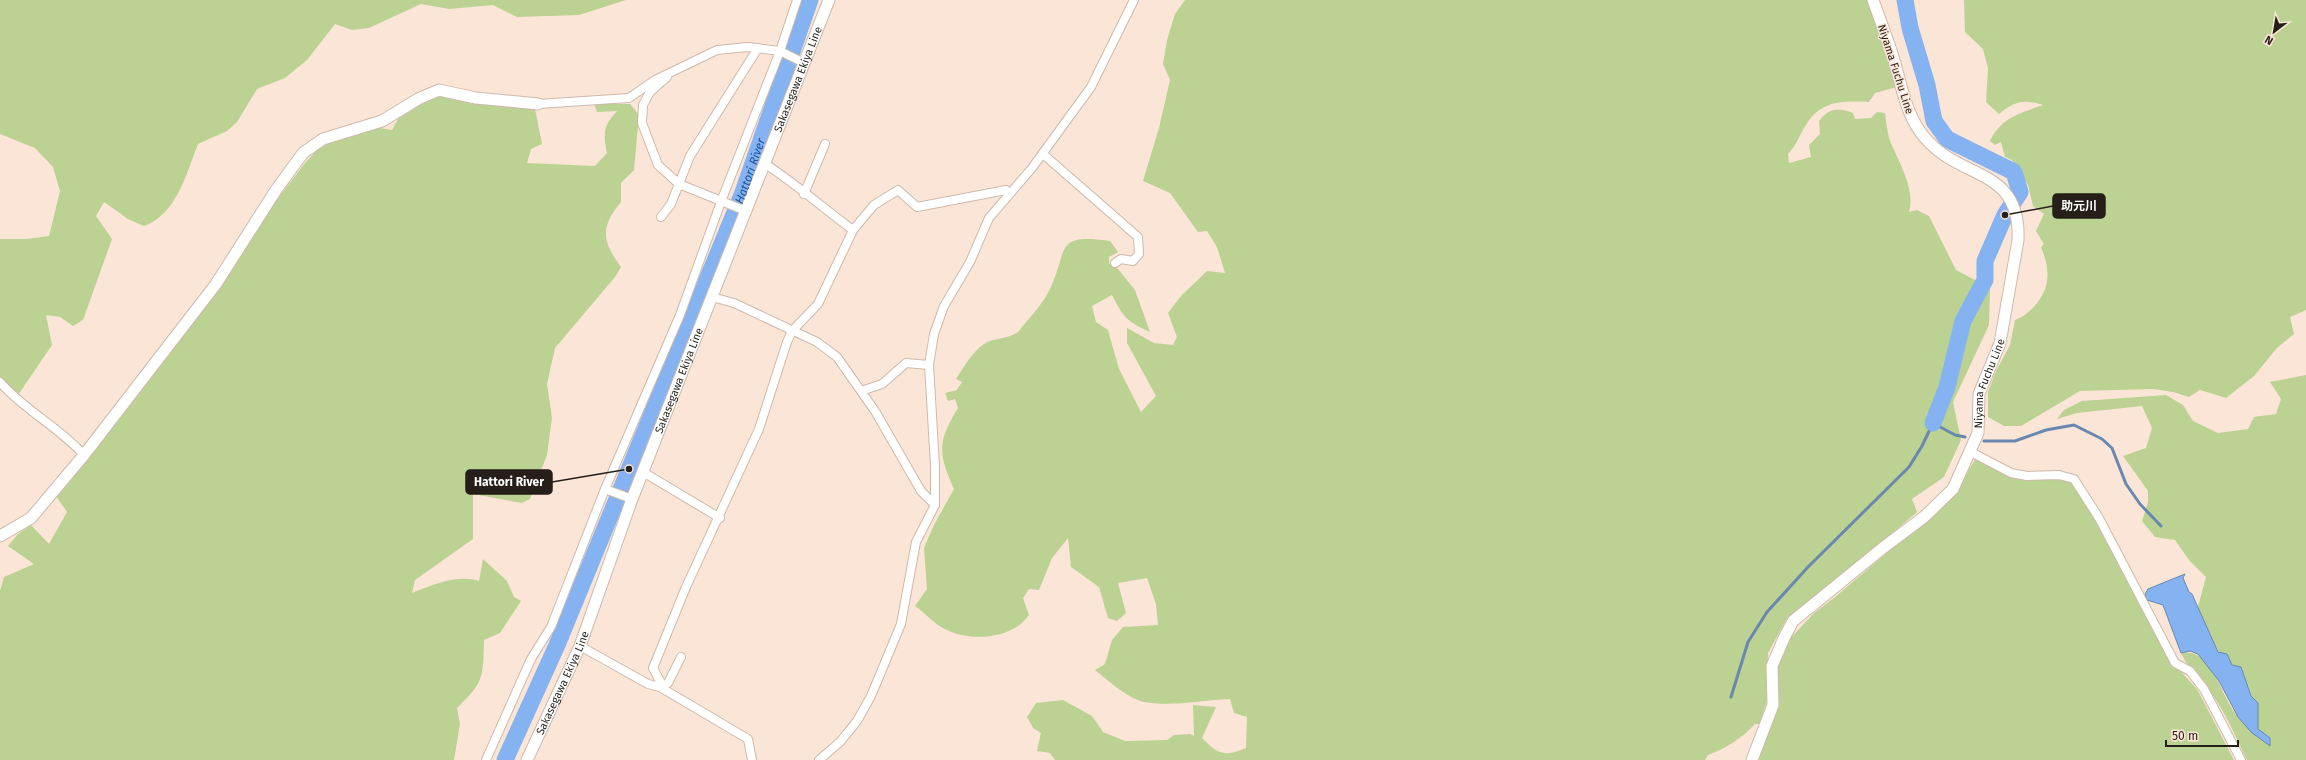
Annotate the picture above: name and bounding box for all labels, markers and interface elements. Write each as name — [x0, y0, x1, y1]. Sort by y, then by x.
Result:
north arrow — [2254, 12, 2294, 52]
street label: Niyama Fuchu Line — [1875, 23, 1916, 116]
street label: Sakasegawa Ekiya Line — [772, 25, 825, 134]
text: N — [2263, 33, 2276, 48]
water label: Hattori River — [732, 136, 768, 206]
callout: 助元川 — [2053, 194, 2105, 218]
text: 助元川 — [2061, 199, 2097, 213]
street label: Sakasegawa Ekiya Line — [653, 326, 706, 435]
street label: Niyama Fuchu Line — [1972, 338, 2008, 429]
callout: Hattori River — [466, 470, 552, 494]
text: Hattori River — [474, 475, 544, 489]
street label: Sakasegawa Ekiya Line — [534, 629, 592, 737]
scale bar — [2166, 722, 2238, 748]
text: 50 m — [2172, 729, 2198, 743]

